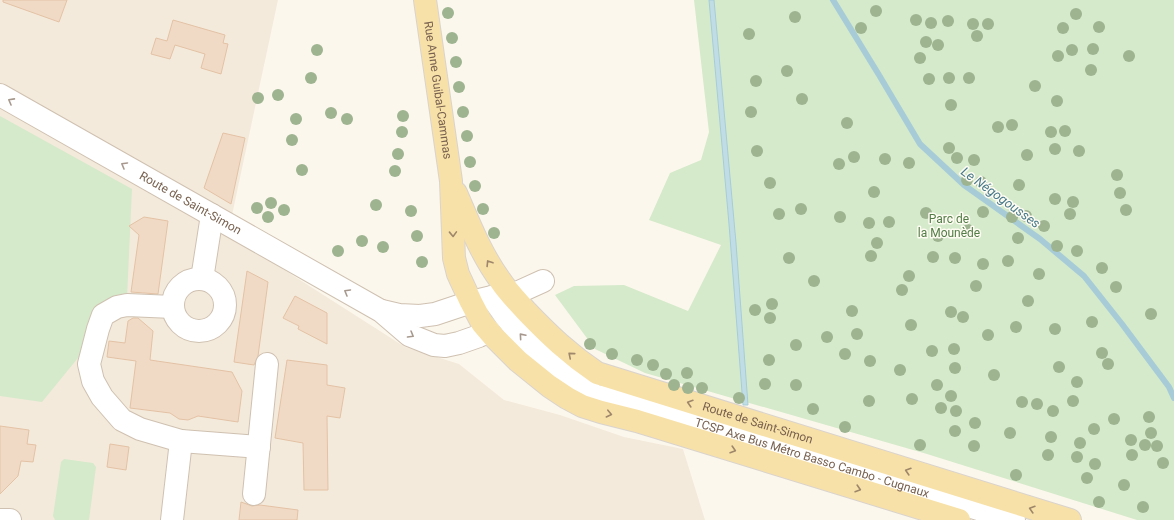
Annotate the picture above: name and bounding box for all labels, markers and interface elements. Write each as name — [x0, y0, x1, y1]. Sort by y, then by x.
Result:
street label: Rue Anne Guibal-Cammas — [421, 20, 455, 160]
one-way arrow — [8, 98, 15, 106]
one-way arrow — [121, 163, 128, 170]
water label: Le Négogousses — [958, 164, 1044, 231]
street label: Route de Saint-Simon — [137, 169, 244, 237]
park label: Parc de la Mounède — [918, 212, 980, 240]
one-way arrow — [449, 231, 457, 237]
one-way arrow — [486, 260, 494, 267]
one-way arrow — [344, 289, 351, 296]
one-way arrow — [407, 331, 414, 338]
one-way arrow — [520, 333, 527, 340]
one-way arrow — [568, 352, 576, 359]
one-way arrow — [687, 399, 694, 408]
street label: Route de Saint-Simon — [701, 399, 815, 447]
one-way arrow — [605, 409, 612, 418]
street label: TCSP Axe Bus Métro Basso Cambo - Cugnaux — [693, 415, 931, 501]
one-way arrow — [730, 446, 737, 454]
one-way arrow — [905, 467, 912, 475]
one-way arrow — [854, 484, 861, 493]
one-way arrow — [1029, 505, 1036, 514]

